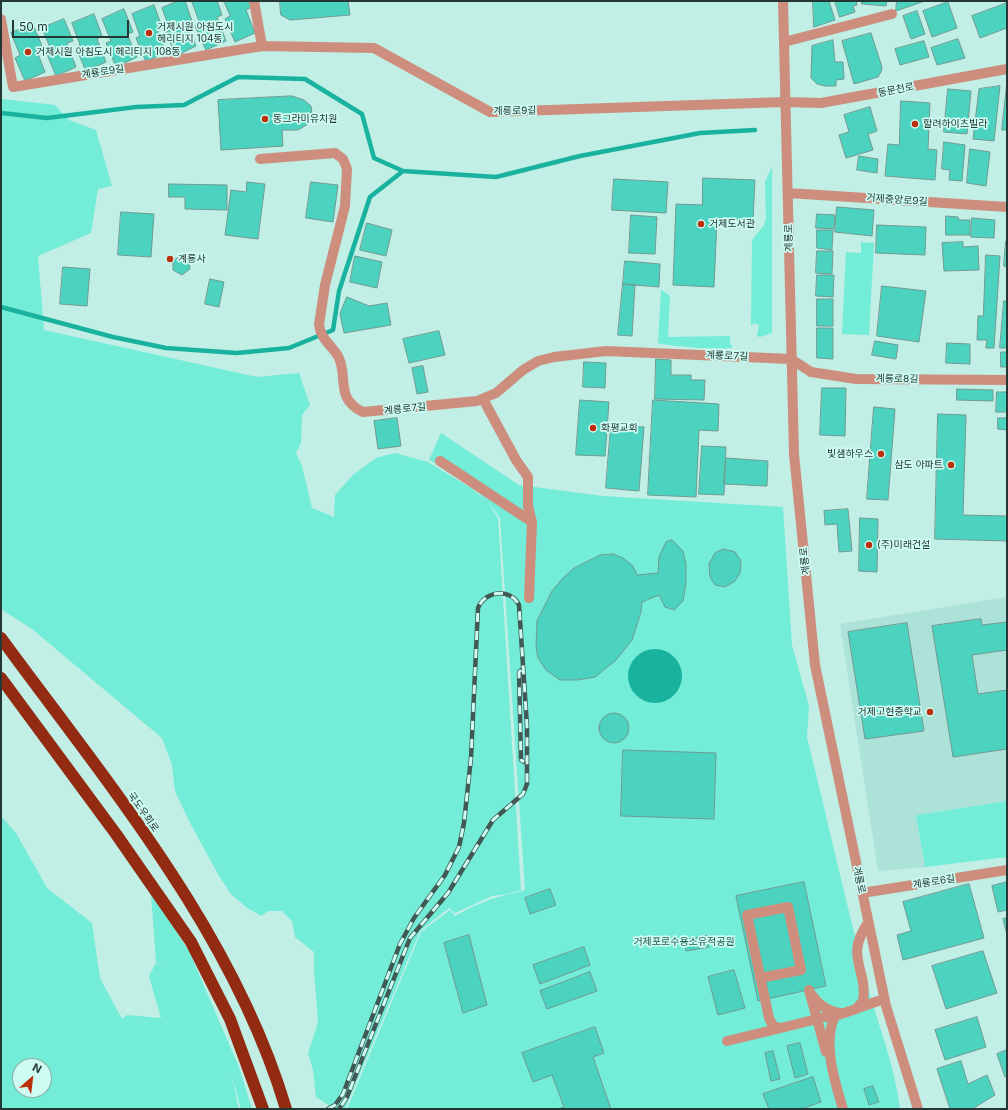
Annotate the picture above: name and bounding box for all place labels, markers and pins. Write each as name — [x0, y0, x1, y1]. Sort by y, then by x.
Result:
place label: 거제시원 아침도시 헤리티지 104동 — [157, 21, 233, 44]
marker: 거제시원 아침도시 헤리티지 104동 — [144, 28, 154, 38]
place label: 거제시원 아침도시 헤리티지 108동 — [36, 46, 181, 58]
marker: 거제시원 아침도시 헤리티지 108동 — [23, 47, 33, 57]
place label: 동그라미유치원 — [273, 113, 337, 125]
marker: 동그라미유치원 — [260, 114, 270, 124]
place label: 할려하이츠빌라 — [923, 118, 987, 130]
marker: 할려하이츠빌라 — [910, 119, 920, 129]
place label: 거제도서관 — [709, 218, 755, 230]
marker: 거제도서관 — [696, 219, 706, 229]
place label: 계룡사 — [178, 253, 206, 265]
marker: 계룡사 — [165, 254, 175, 264]
place label: 화평교회 — [601, 422, 638, 434]
marker: 화평교회 — [588, 423, 598, 433]
place label: 빛샘하우스 — [827, 448, 873, 460]
marker: 빛샘하우스 — [876, 449, 886, 459]
place label: 삼도 아파트 — [894, 459, 943, 471]
marker: 삼도 아파트 — [946, 460, 956, 470]
place label: (주)미래건설 — [877, 539, 930, 551]
marker: (주)미래건설 — [864, 540, 874, 550]
place label: 거제고현중학교 — [858, 706, 922, 718]
marker: 거제고현중학교 — [925, 707, 935, 717]

